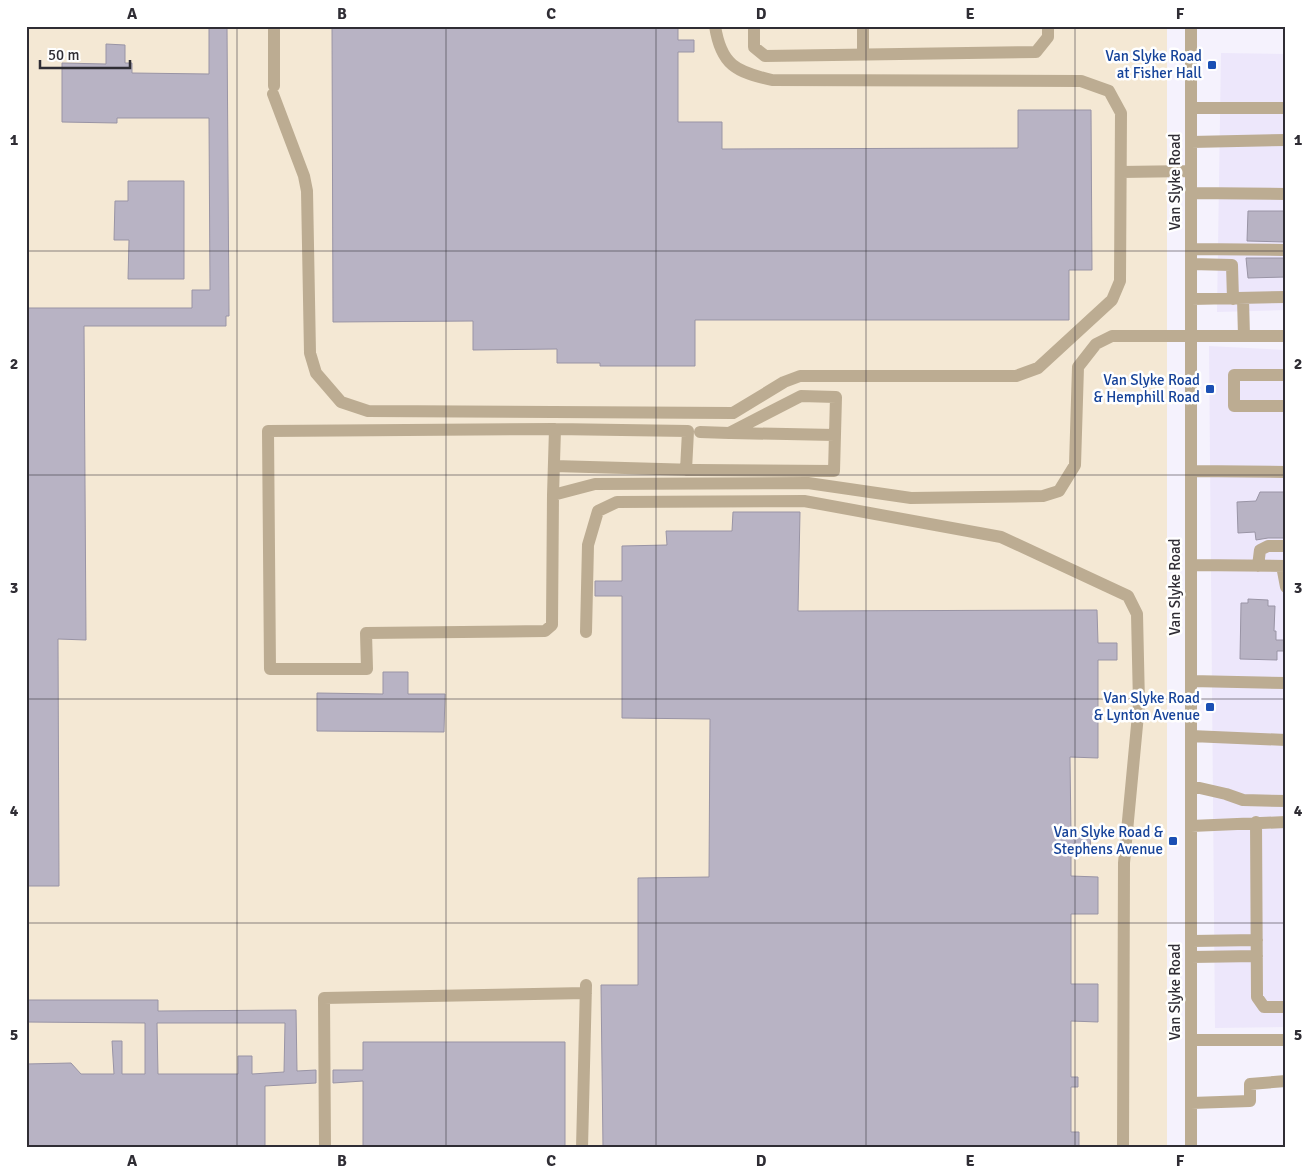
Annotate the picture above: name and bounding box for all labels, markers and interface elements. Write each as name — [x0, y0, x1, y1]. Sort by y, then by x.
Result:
text: A — [127, 4, 138, 24]
text: B — [337, 4, 347, 24]
text: C — [546, 4, 556, 24]
text: D — [756, 4, 767, 24]
text: E — [965, 4, 975, 24]
text: F — [1176, 4, 1185, 24]
scale bar — [40, 38, 130, 70]
text: 50 m — [48, 46, 79, 64]
place label: Van Slyke Road at Fisher Hall — [1105, 47, 1202, 82]
marker: Van Slyke Road at Fisher Hall — [1206, 59, 1218, 71]
text: 1 — [10, 130, 19, 150]
text: 1 — [1294, 130, 1303, 150]
street label: Van Slyke Road — [1166, 134, 1184, 230]
text: 2 — [10, 354, 18, 374]
text: 2 — [1294, 354, 1302, 374]
place label: Van Slyke Road & Hemphill Road — [1094, 371, 1200, 406]
marker: Van Slyke Road & Hemphill Road — [1204, 383, 1216, 395]
street label: Van Slyke Road — [1166, 539, 1184, 635]
text: 3 — [10, 578, 18, 598]
text: 3 — [1294, 578, 1302, 598]
place label: Van Slyke Road & Lynton Avenue — [1094, 689, 1200, 724]
marker: Van Slyke Road & Lynton Avenue — [1204, 701, 1216, 713]
text: 4 — [10, 801, 19, 821]
text: 4 — [1294, 801, 1303, 821]
place label: Van Slyke Road & Stephens Avenue — [1053, 823, 1164, 858]
marker: Van Slyke Road & Stephens Avenue — [1167, 835, 1179, 847]
street label: Van Slyke Road — [1166, 944, 1184, 1040]
text: 5 — [10, 1025, 18, 1045]
text: 5 — [1294, 1025, 1302, 1045]
text: A — [127, 1151, 138, 1171]
text: B — [337, 1151, 347, 1171]
text: C — [546, 1151, 556, 1171]
text: D — [756, 1151, 767, 1171]
text: E — [965, 1151, 975, 1171]
text: F — [1176, 1151, 1185, 1171]

